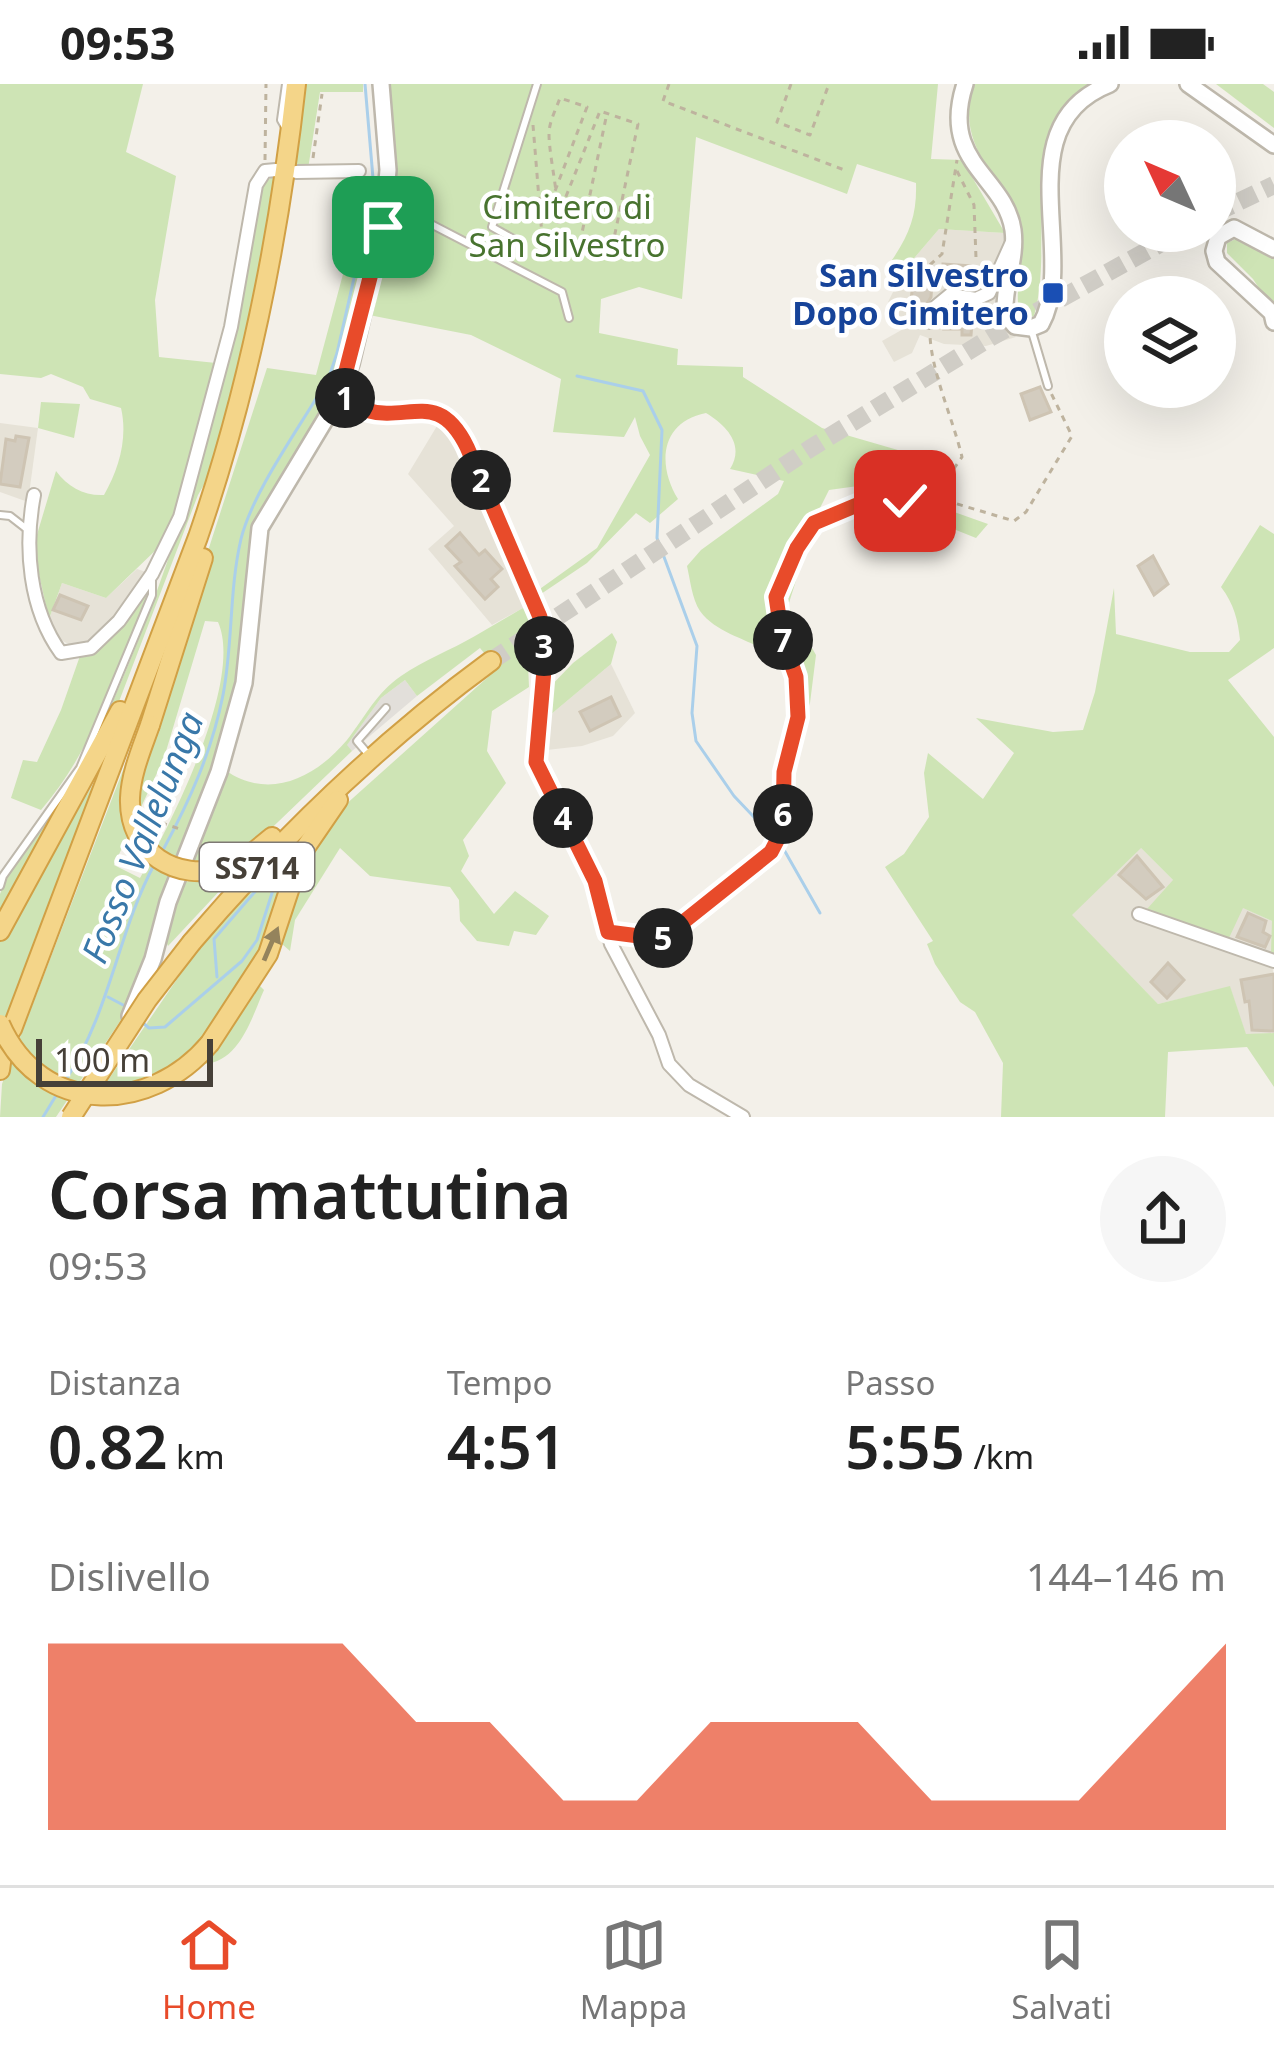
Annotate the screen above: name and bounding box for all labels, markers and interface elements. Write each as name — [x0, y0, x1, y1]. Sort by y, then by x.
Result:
text: 09:53 — [60, 12, 176, 73]
north arrow — [1104, 120, 1236, 252]
map controls — [1104, 120, 1236, 408]
pin — [332, 176, 434, 278]
park label: Cimitero di San Silvestro — [469, 184, 665, 267]
icon: arrive — [350, 194, 416, 260]
place label: San Silvestro Dopo Cimitero — [792, 252, 1029, 335]
button: layers — [1104, 276, 1236, 408]
marker: San Silvestro Dopo Cimitero — [1040, 280, 1066, 306]
pin: 1 — [315, 368, 375, 428]
text: 1 — [336, 375, 354, 420]
pin: 2 — [451, 450, 511, 510]
pin — [854, 450, 956, 552]
text: 2 — [472, 457, 490, 502]
icon: check — [872, 468, 938, 534]
pin: 7 — [753, 610, 813, 670]
pin: 3 — [514, 616, 574, 676]
text: 7 — [774, 617, 792, 662]
text: 3 — [535, 623, 553, 668]
water label: Fosso Vallelunga — [69, 704, 215, 970]
pin: 6 — [753, 784, 813, 844]
pin: 4 — [533, 788, 593, 848]
text: 6 — [774, 791, 792, 836]
text: 4 — [554, 795, 572, 840]
road number: SS714 — [200, 843, 314, 891]
pin: 5 — [633, 908, 693, 968]
text: 5 — [654, 915, 672, 960]
one-way arrow — [262, 926, 282, 961]
scale bar — [36, 1033, 213, 1086]
text: 100 m — [54, 1037, 150, 1082]
text: Corsa mattutina — [48, 1148, 572, 1238]
button: share — [1100, 1156, 1226, 1282]
text: 09:53 — [48, 1238, 148, 1291]
text: Distanza — [48, 1360, 181, 1405]
text: Tempo — [447, 1360, 552, 1405]
text: Passo — [845, 1360, 935, 1405]
text: 0.82 — [48, 1405, 168, 1487]
text: 4:51 — [447, 1405, 566, 1487]
text: 5:55 — [845, 1405, 965, 1487]
text: km — [168, 1434, 225, 1479]
text: /km — [965, 1434, 1034, 1479]
text: Dislivello — [48, 1549, 211, 1602]
text: 144–146 m — [1026, 1549, 1226, 1602]
tab: Home — [162, 1912, 256, 2029]
tab: Mappa — [580, 1912, 687, 2029]
tab: Salvati — [1011, 1912, 1112, 2029]

